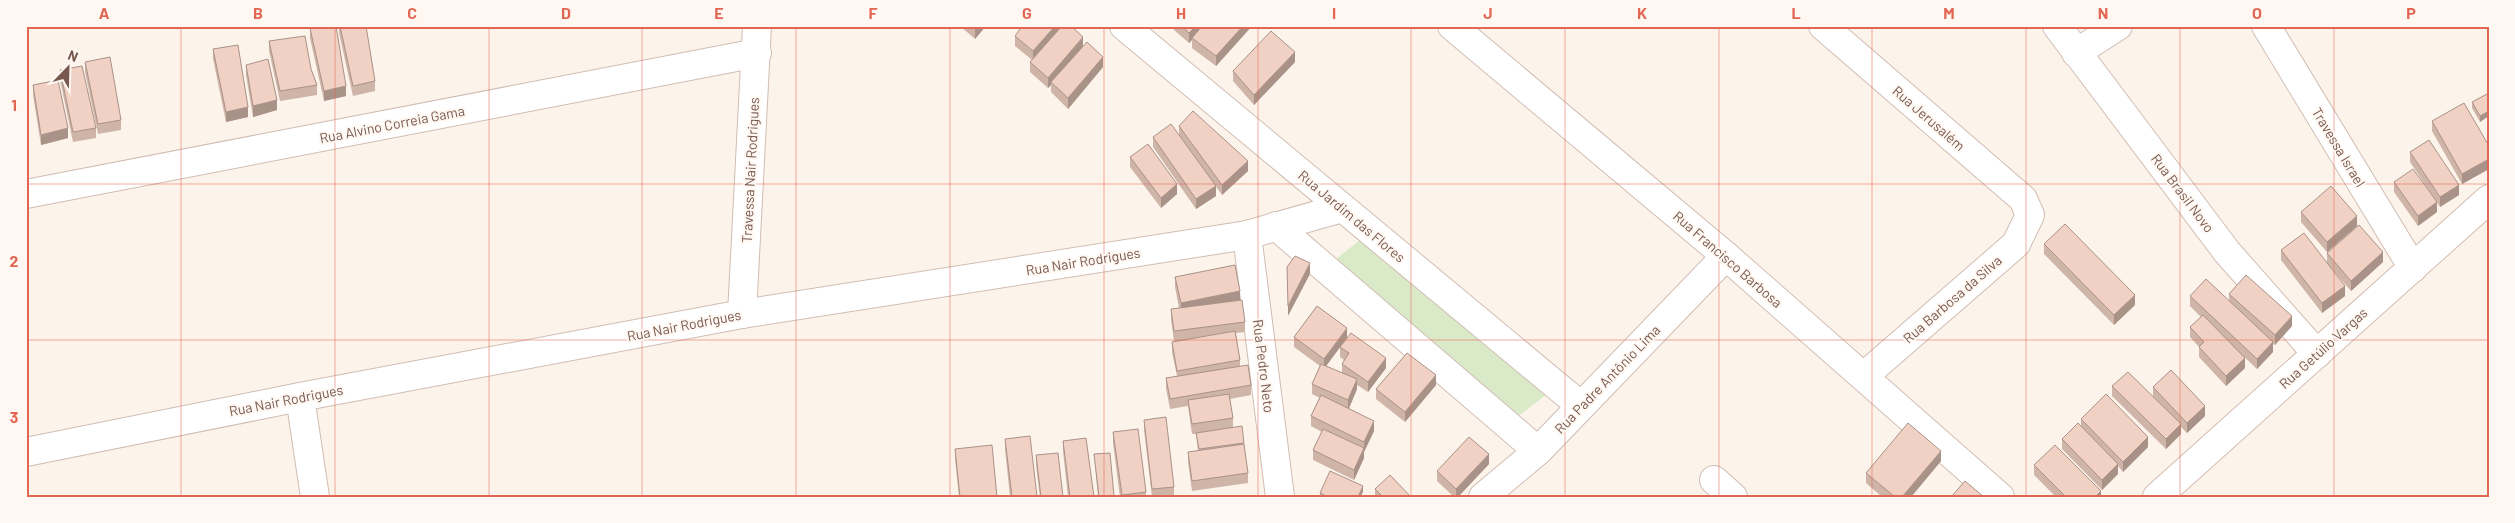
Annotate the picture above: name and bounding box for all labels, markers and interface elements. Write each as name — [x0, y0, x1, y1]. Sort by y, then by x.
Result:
text: A — [99, 3, 110, 22]
text: B — [253, 3, 263, 22]
text: C — [407, 3, 417, 22]
text: D — [561, 3, 571, 22]
text: E — [714, 3, 724, 22]
text: F — [869, 3, 878, 22]
text: G — [1022, 3, 1032, 22]
text: H — [1176, 3, 1186, 22]
text: I — [1332, 3, 1336, 22]
text: J — [1483, 3, 1493, 22]
text: K — [1637, 3, 1647, 22]
text: L — [1791, 3, 1801, 22]
text: M — [1943, 3, 1955, 22]
text: N — [2098, 3, 2108, 22]
text: O — [2252, 3, 2262, 22]
text: P — [2406, 3, 2416, 22]
north arrow — [42, 42, 92, 92]
text: N — [66, 46, 81, 65]
street label: Rua Jerusalém — [1889, 82, 1969, 154]
text: 1 — [11, 95, 17, 114]
street label: Travessa Nair Rodrigues — [738, 96, 762, 243]
street label: Rua Alvino Correia Gama — [318, 102, 466, 146]
street label: Travessa Israel — [2309, 104, 2369, 190]
street label: Rua Brasil Novo — [2148, 150, 2218, 236]
street label: Rua Jardim das Flores — [1295, 166, 1409, 266]
street label: Rua Francisco Barbosa — [1670, 207, 1786, 311]
street label: Rua Nair Rodrigues — [1025, 244, 1142, 278]
text: 2 — [10, 251, 19, 270]
street label: Rua Barbosa da Silva — [1899, 252, 2005, 346]
street label: Rua Getúlio Vargas — [2275, 304, 2371, 392]
street label: Rua Nair Rodrigues — [626, 306, 743, 344]
street label: Rua Pedro Neto — [1250, 318, 1278, 414]
street label: Rua Padre Antônio Lima — [1551, 321, 1663, 437]
street label: Rua Nair Rodrigues — [228, 381, 345, 419]
text: 3 — [10, 407, 18, 426]

